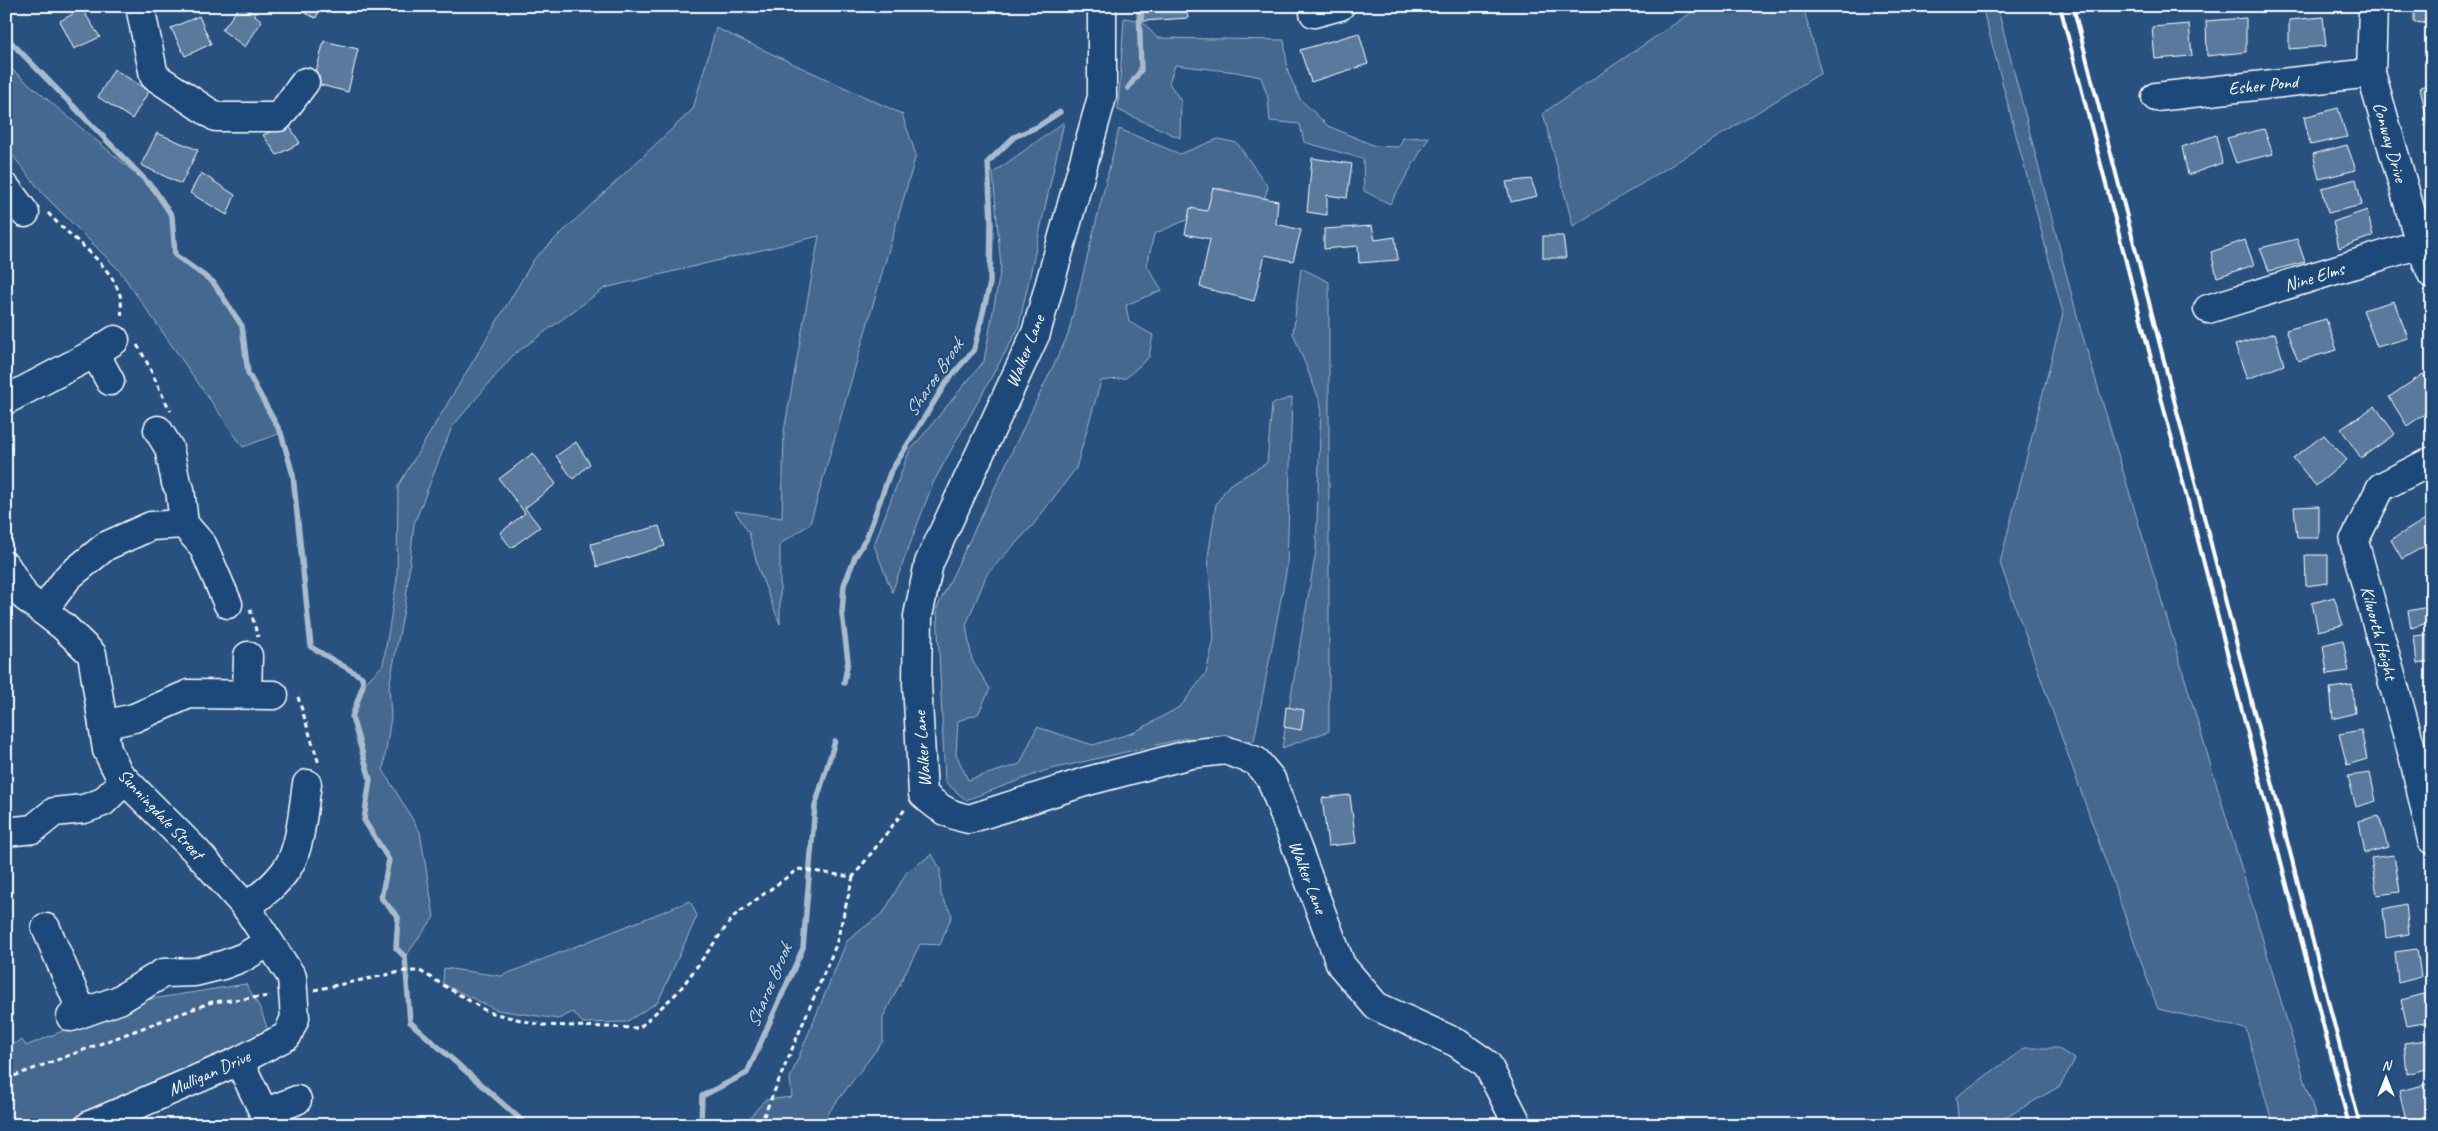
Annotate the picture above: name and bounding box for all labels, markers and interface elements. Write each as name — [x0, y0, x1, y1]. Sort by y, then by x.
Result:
street label: Esher Pond — [2227, 70, 2302, 100]
street label: Conway Drive — [2368, 99, 2412, 186]
street label: Nine Elms — [2281, 257, 2348, 297]
street label: Walker Lane — [1001, 311, 1050, 390]
water label: Sharoe Brook — [899, 332, 970, 421]
street label: Kilworth Height — [2356, 584, 2403, 684]
street label: Walker Lane — [908, 709, 936, 788]
street label: Sunningdale Street — [113, 764, 211, 866]
street label: Walker Lane — [1284, 838, 1332, 918]
water label: Sharoe Brook — [741, 938, 798, 1031]
street label: Mulligan Drive — [165, 1045, 254, 1101]
north arrow — [2360, 1054, 2410, 1104]
text: N — [2382, 1057, 2393, 1074]

